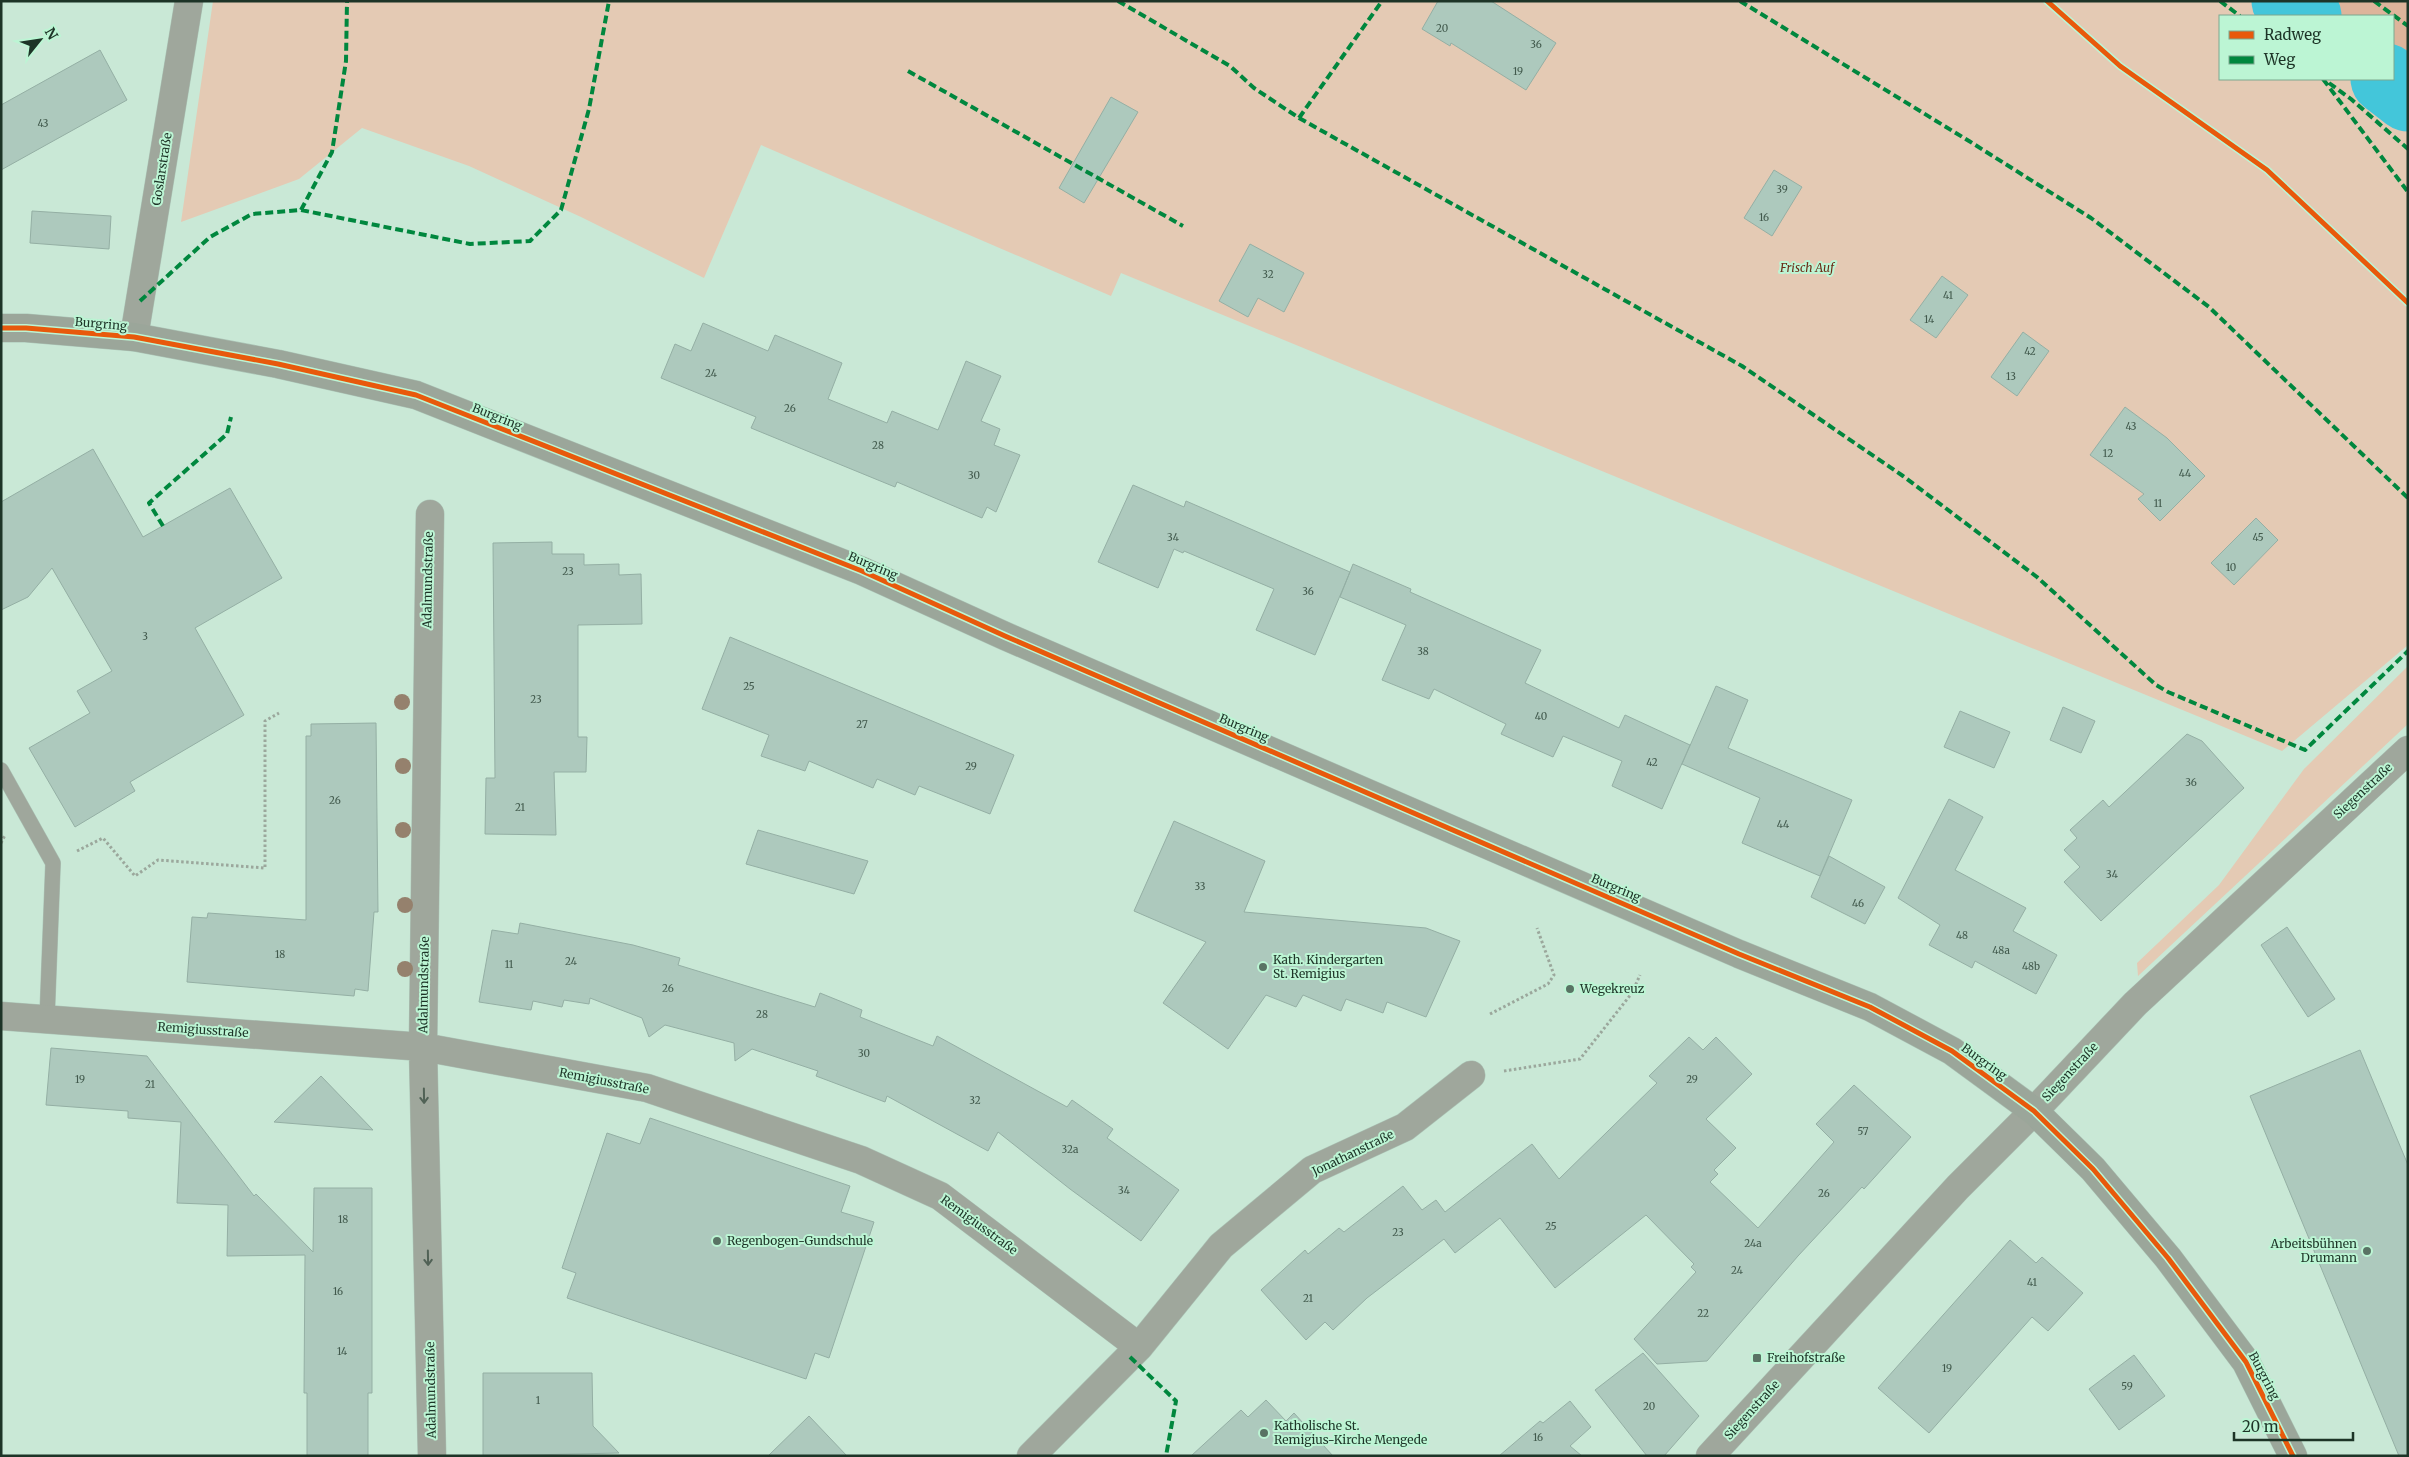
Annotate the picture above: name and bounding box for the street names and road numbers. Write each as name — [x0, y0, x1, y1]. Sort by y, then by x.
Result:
street label: Goslarstraße — [148, 131, 175, 207]
street label: Burgring — [74, 314, 129, 333]
street label: Burgring — [470, 400, 525, 434]
street label: Adalmundstraße — [419, 531, 436, 630]
street label: Burgring — [846, 548, 901, 583]
street label: Burgring — [1217, 710, 1272, 745]
street label: Siegenstraße — [2330, 760, 2395, 822]
street label: Burgring — [1589, 870, 1644, 905]
street label: Adalmundstraße — [415, 936, 432, 1035]
street label: Remigiusstraße — [157, 1019, 249, 1040]
street label: Siegenstraße — [2039, 1039, 2101, 1104]
street label: Burgring — [1959, 1040, 2010, 1083]
street label: Remigiusstraße — [558, 1064, 650, 1097]
street label: Jonathanstraße — [1309, 1126, 1396, 1179]
street label: Remigiusstraße — [938, 1192, 1021, 1257]
street label: Adalmundstraße — [422, 1341, 439, 1440]
street label: Burgring — [2246, 1349, 2284, 1403]
street label: Siegenstraße — [1721, 1377, 1782, 1443]

